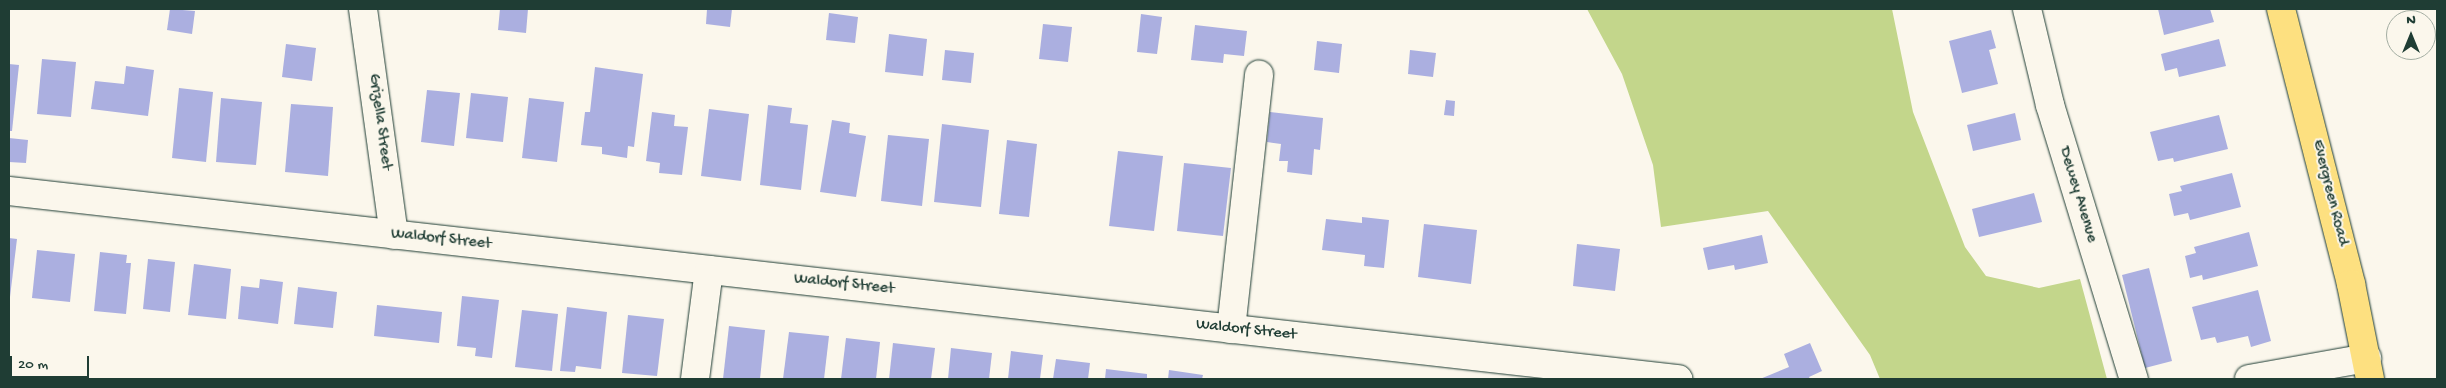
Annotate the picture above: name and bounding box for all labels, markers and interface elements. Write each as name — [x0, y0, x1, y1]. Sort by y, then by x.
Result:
north arrow — [2386, 10, 2436, 60]
text: N — [2406, 12, 2416, 29]
street label: Grizella Street — [363, 73, 395, 171]
street label: Evergreen Road — [2307, 138, 2351, 248]
street label: Dewey Avenue — [2053, 145, 2101, 245]
street label: Waldorf Street — [390, 225, 492, 255]
street label: Waldorf Street — [793, 270, 895, 300]
street label: Waldorf Street — [1195, 316, 1297, 346]
scale bar — [12, 346, 91, 378]
text: 20 m — [18, 356, 48, 374]

